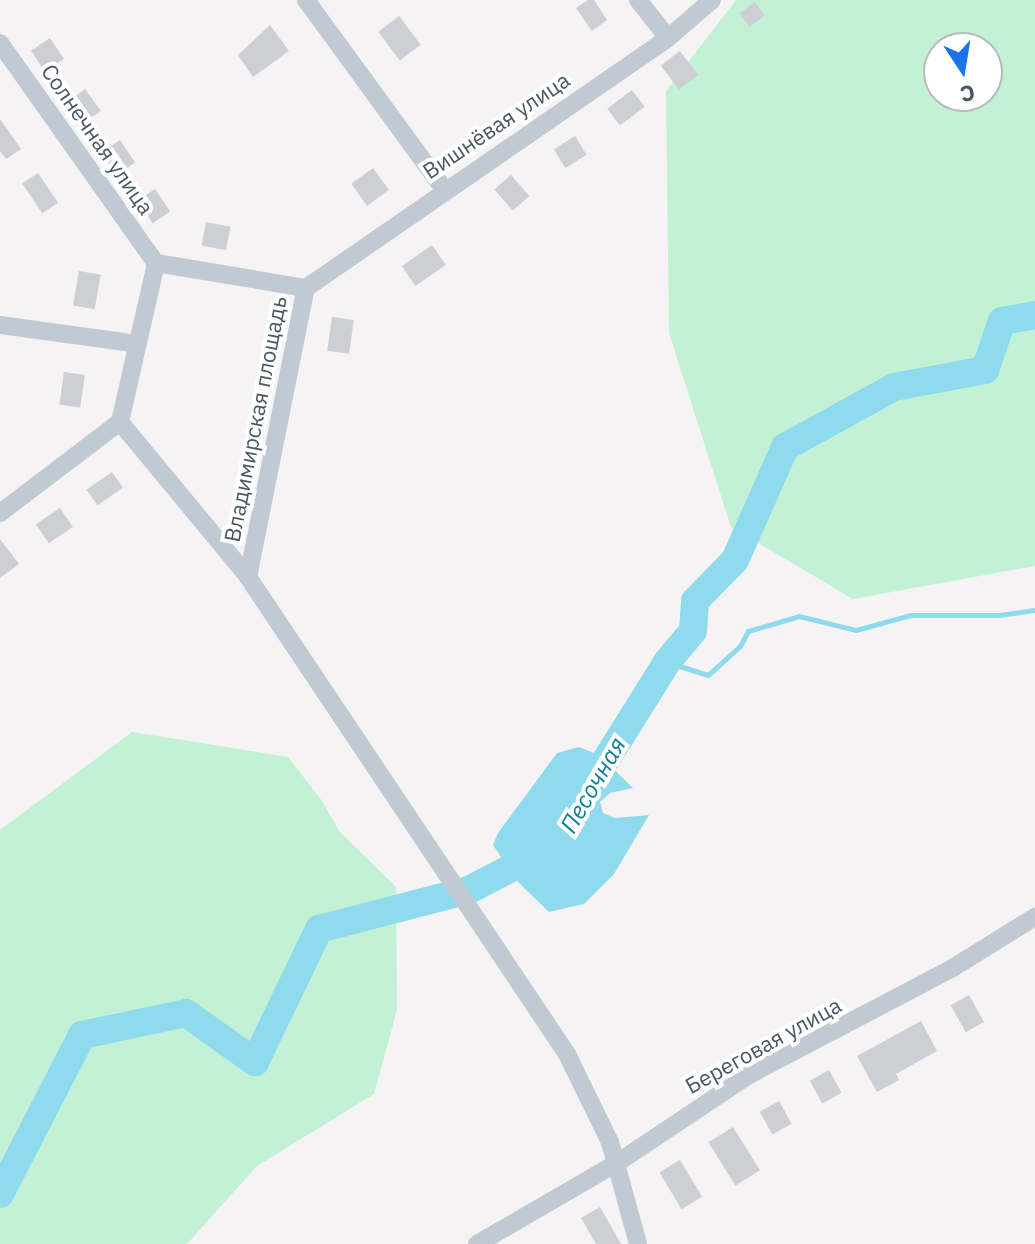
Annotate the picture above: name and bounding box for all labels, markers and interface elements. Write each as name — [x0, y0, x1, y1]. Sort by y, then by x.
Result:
north arrow — [923, 32, 1003, 112]
street label: Солнечная улица — [36, 59, 160, 219]
street label: Вишнёвая улица — [417, 66, 575, 184]
text: С — [958, 78, 978, 110]
street label: Владимирская площадь — [218, 294, 292, 544]
water label: Песочная — [554, 732, 632, 838]
street label: Береговая улица — [680, 991, 846, 1099]

